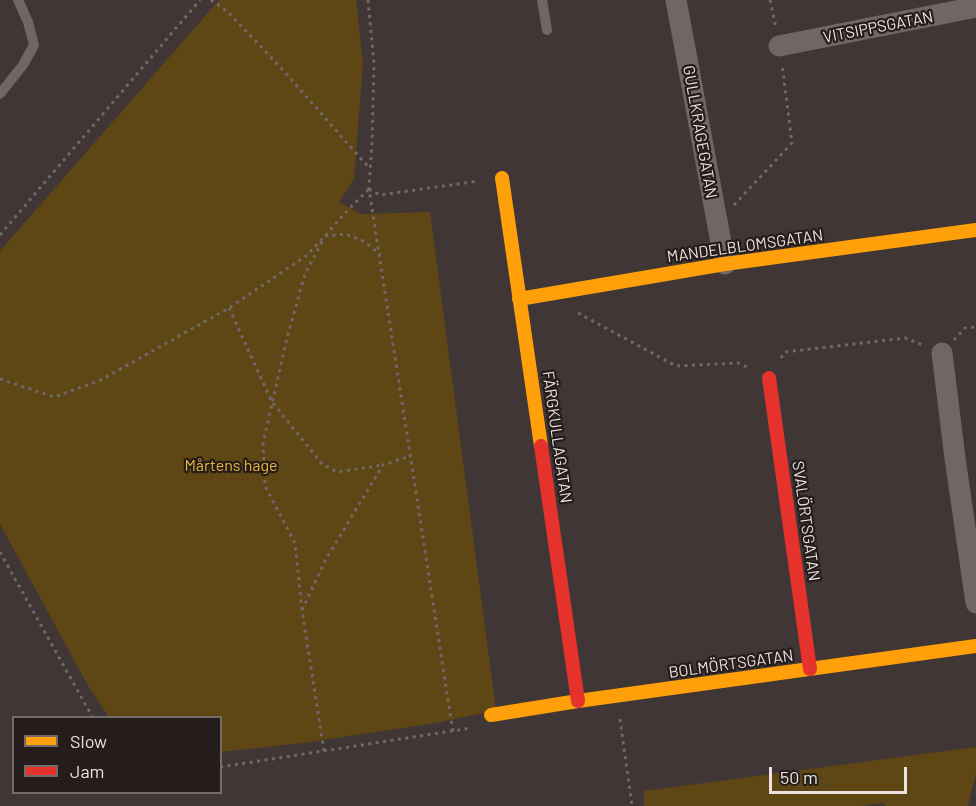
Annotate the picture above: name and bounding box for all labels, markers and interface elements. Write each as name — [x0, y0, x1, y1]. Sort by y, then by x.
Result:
street label: VITSIPPSGATAN — [821, 7, 935, 47]
street label: GULLKRAGEGATAN — [679, 64, 721, 200]
street label: MANDELBLOMSGATAN — [666, 226, 824, 266]
street label: FÄRGKULLAGATAN — [538, 370, 576, 504]
park label: Mårtens hage — [184, 456, 278, 476]
street label: SVALÖRTSGATAN — [788, 460, 824, 582]
street label: BOLMÖRTSGATAN — [667, 646, 795, 682]
legend — [12, 716, 222, 794]
text: Slow — [70, 730, 107, 752]
scale bar — [772, 755, 910, 793]
text: Jam — [70, 760, 104, 782]
text: 50 m — [780, 766, 818, 788]

